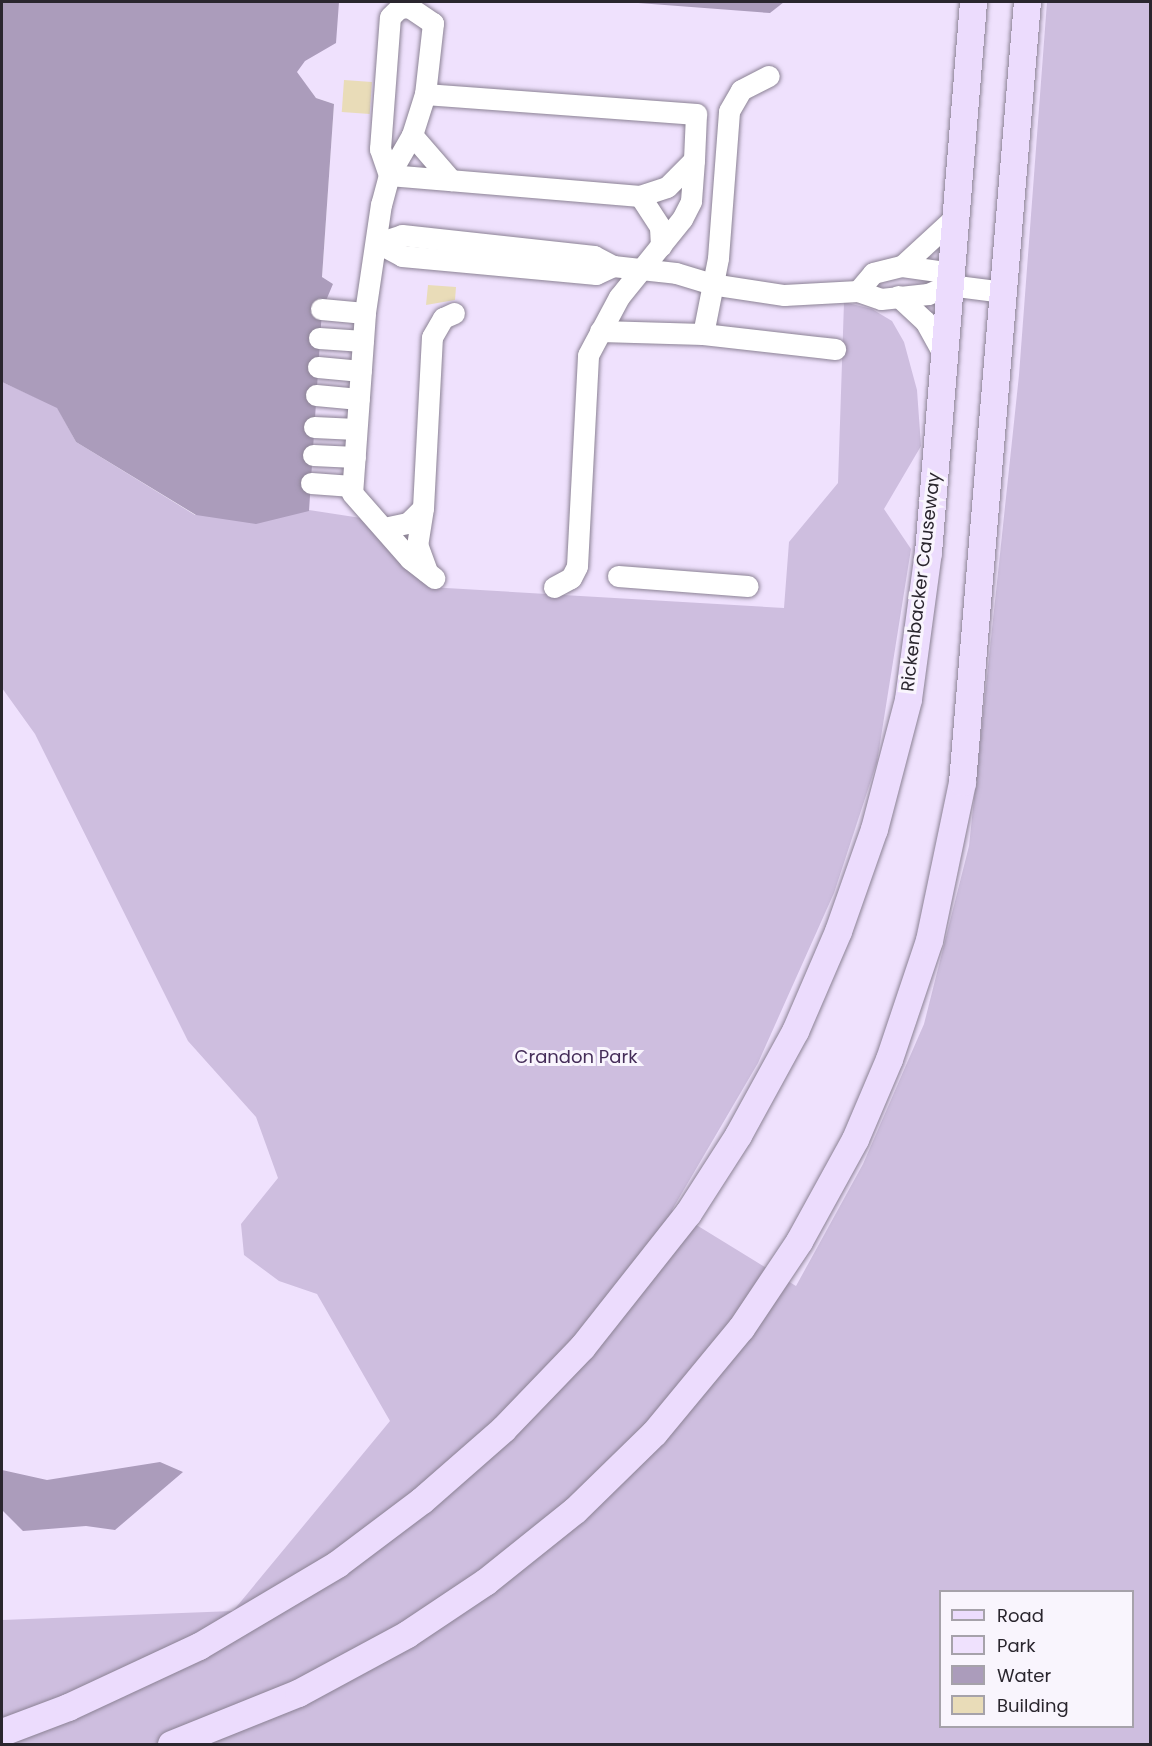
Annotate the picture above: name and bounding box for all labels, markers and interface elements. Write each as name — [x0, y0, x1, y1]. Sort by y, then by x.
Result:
street label: Rickenbacker Causeway — [897, 471, 945, 693]
park label: Crandon Park — [515, 1046, 637, 1068]
legend — [939, 1590, 1134, 1728]
text: Road — [997, 1603, 1044, 1628]
text: Park — [997, 1633, 1036, 1658]
text: Water — [997, 1663, 1051, 1688]
text: Building — [997, 1693, 1069, 1718]

